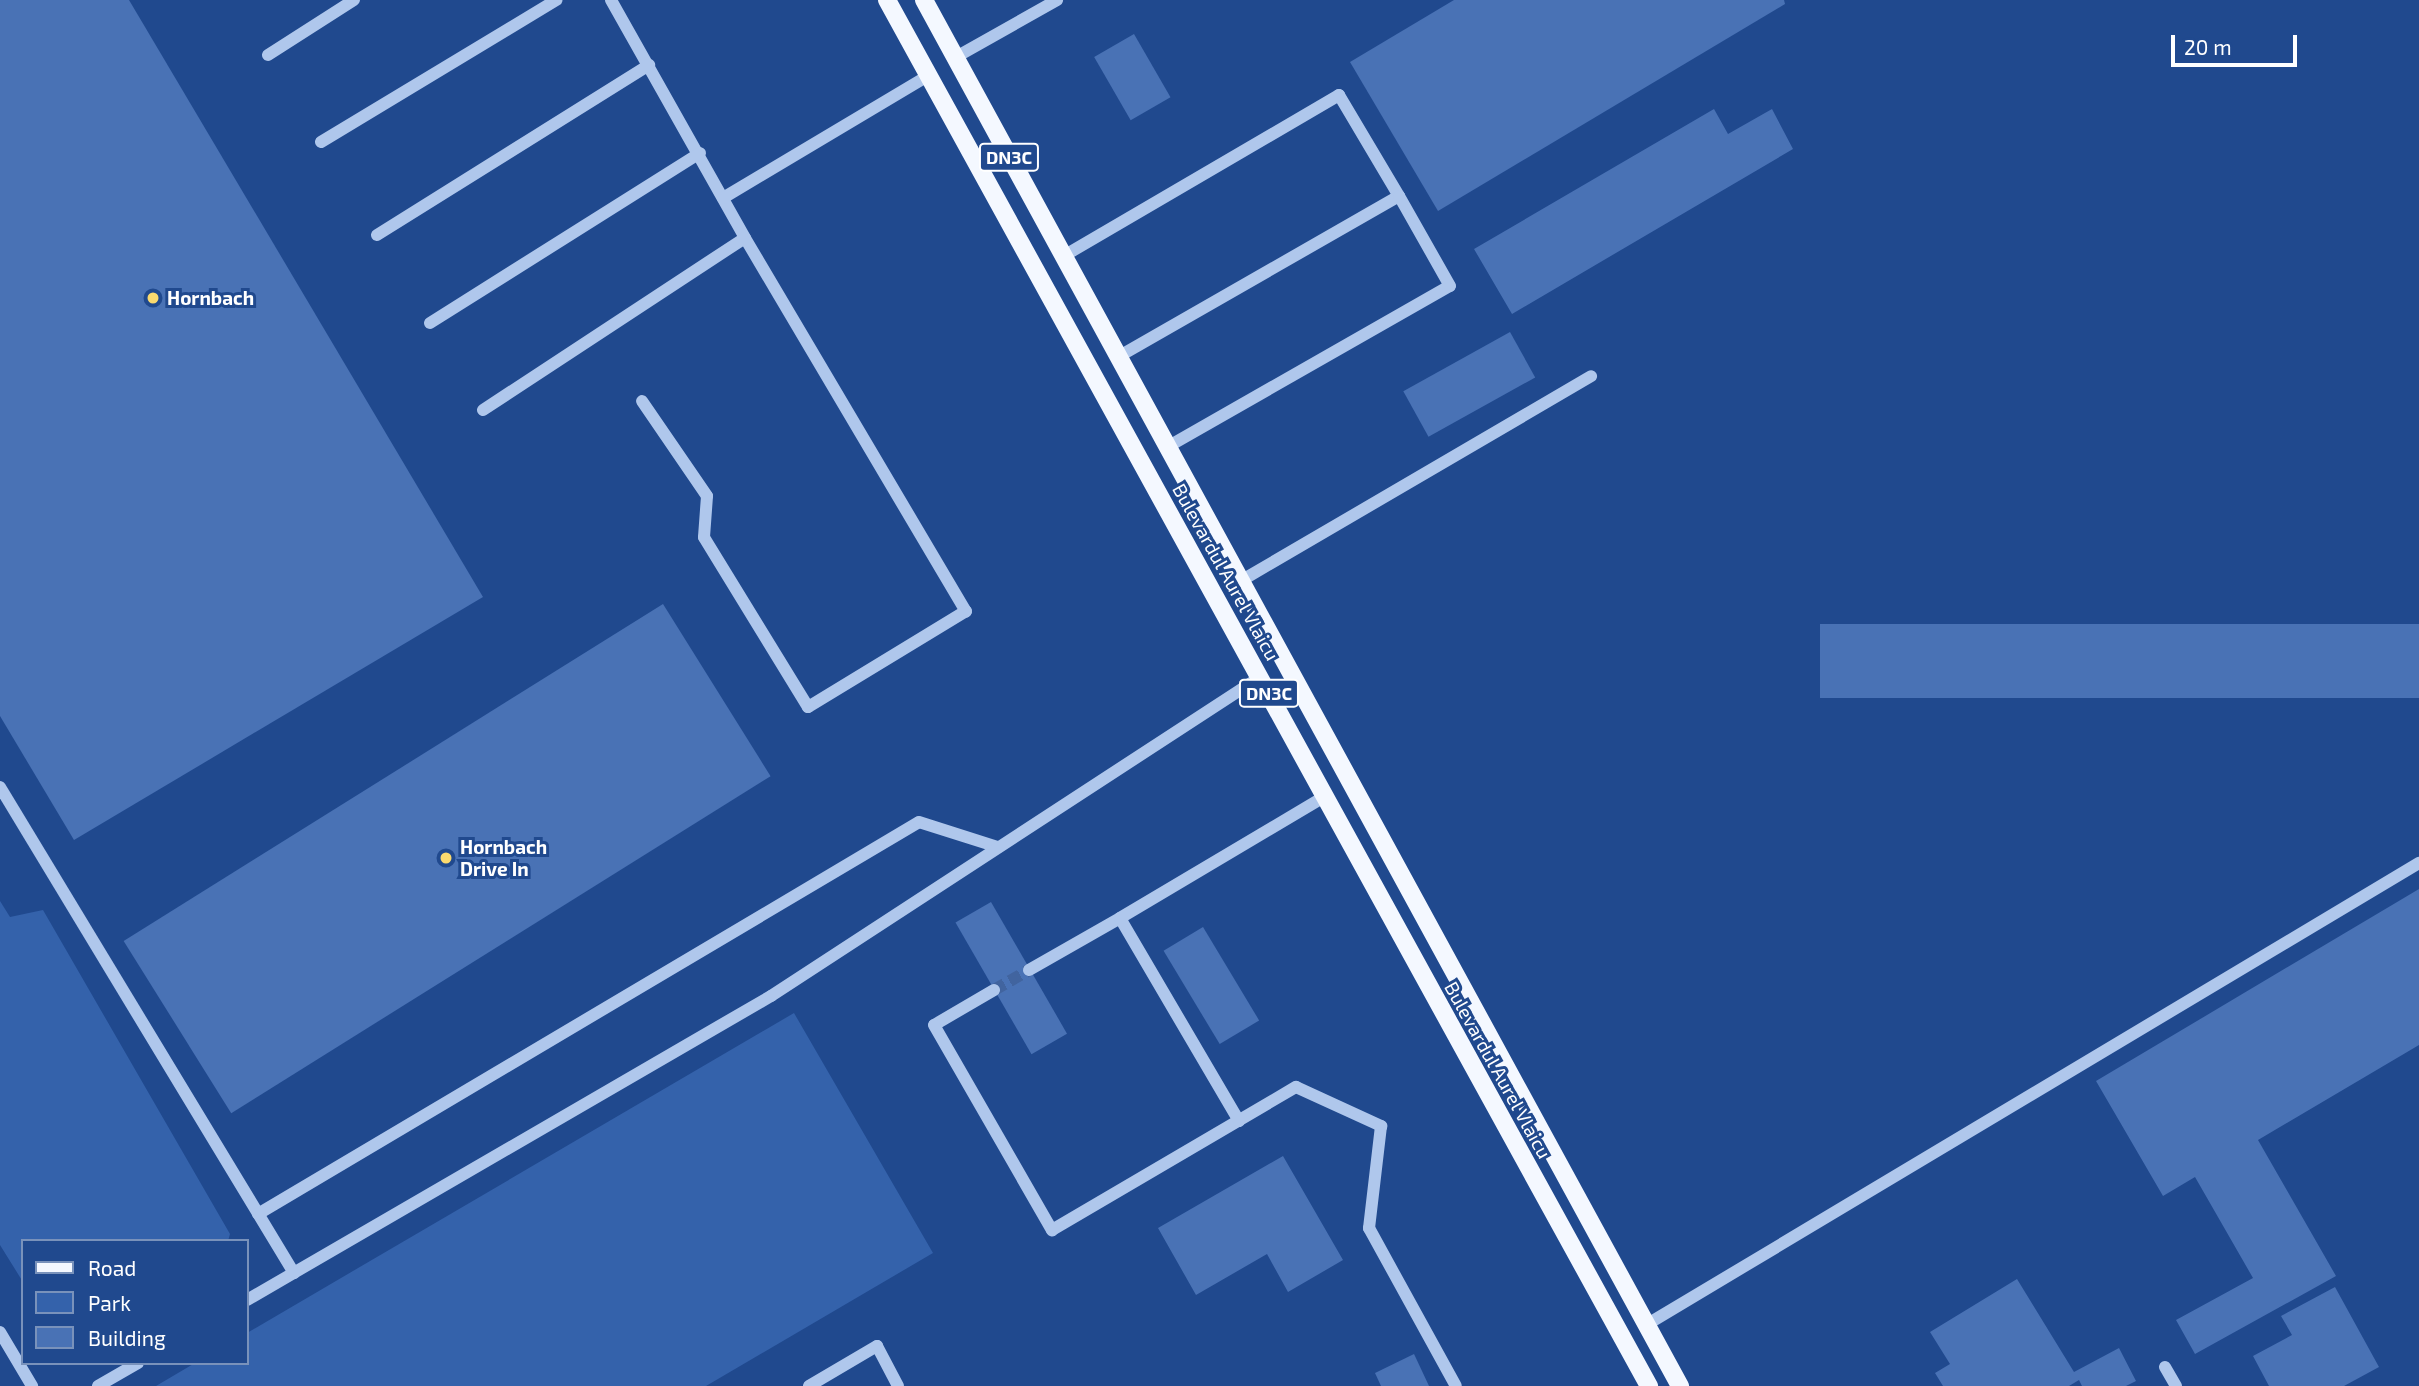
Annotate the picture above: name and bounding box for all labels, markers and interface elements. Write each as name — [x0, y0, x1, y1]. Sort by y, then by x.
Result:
scale bar — [2174, 21, 2300, 65]
text: 20 m — [2184, 34, 2232, 59]
road number: DN3C — [978, 142, 1040, 172]
place label: Hornbach — [167, 287, 254, 309]
marker: Hornbach — [145, 290, 161, 306]
street label: Bulevardul Aurel Vlaicu — [1167, 479, 1285, 665]
road number: DN3C — [1238, 678, 1300, 708]
place label: Hornbach Drive In — [460, 836, 547, 880]
marker: Hornbach Drive In — [438, 850, 454, 866]
street label: Bulevardul Aurel Vlaicu — [1439, 977, 1557, 1163]
legend — [21, 1239, 248, 1365]
text: Road — [88, 1255, 136, 1280]
text: Park — [88, 1290, 131, 1315]
text: Building — [88, 1325, 166, 1350]

